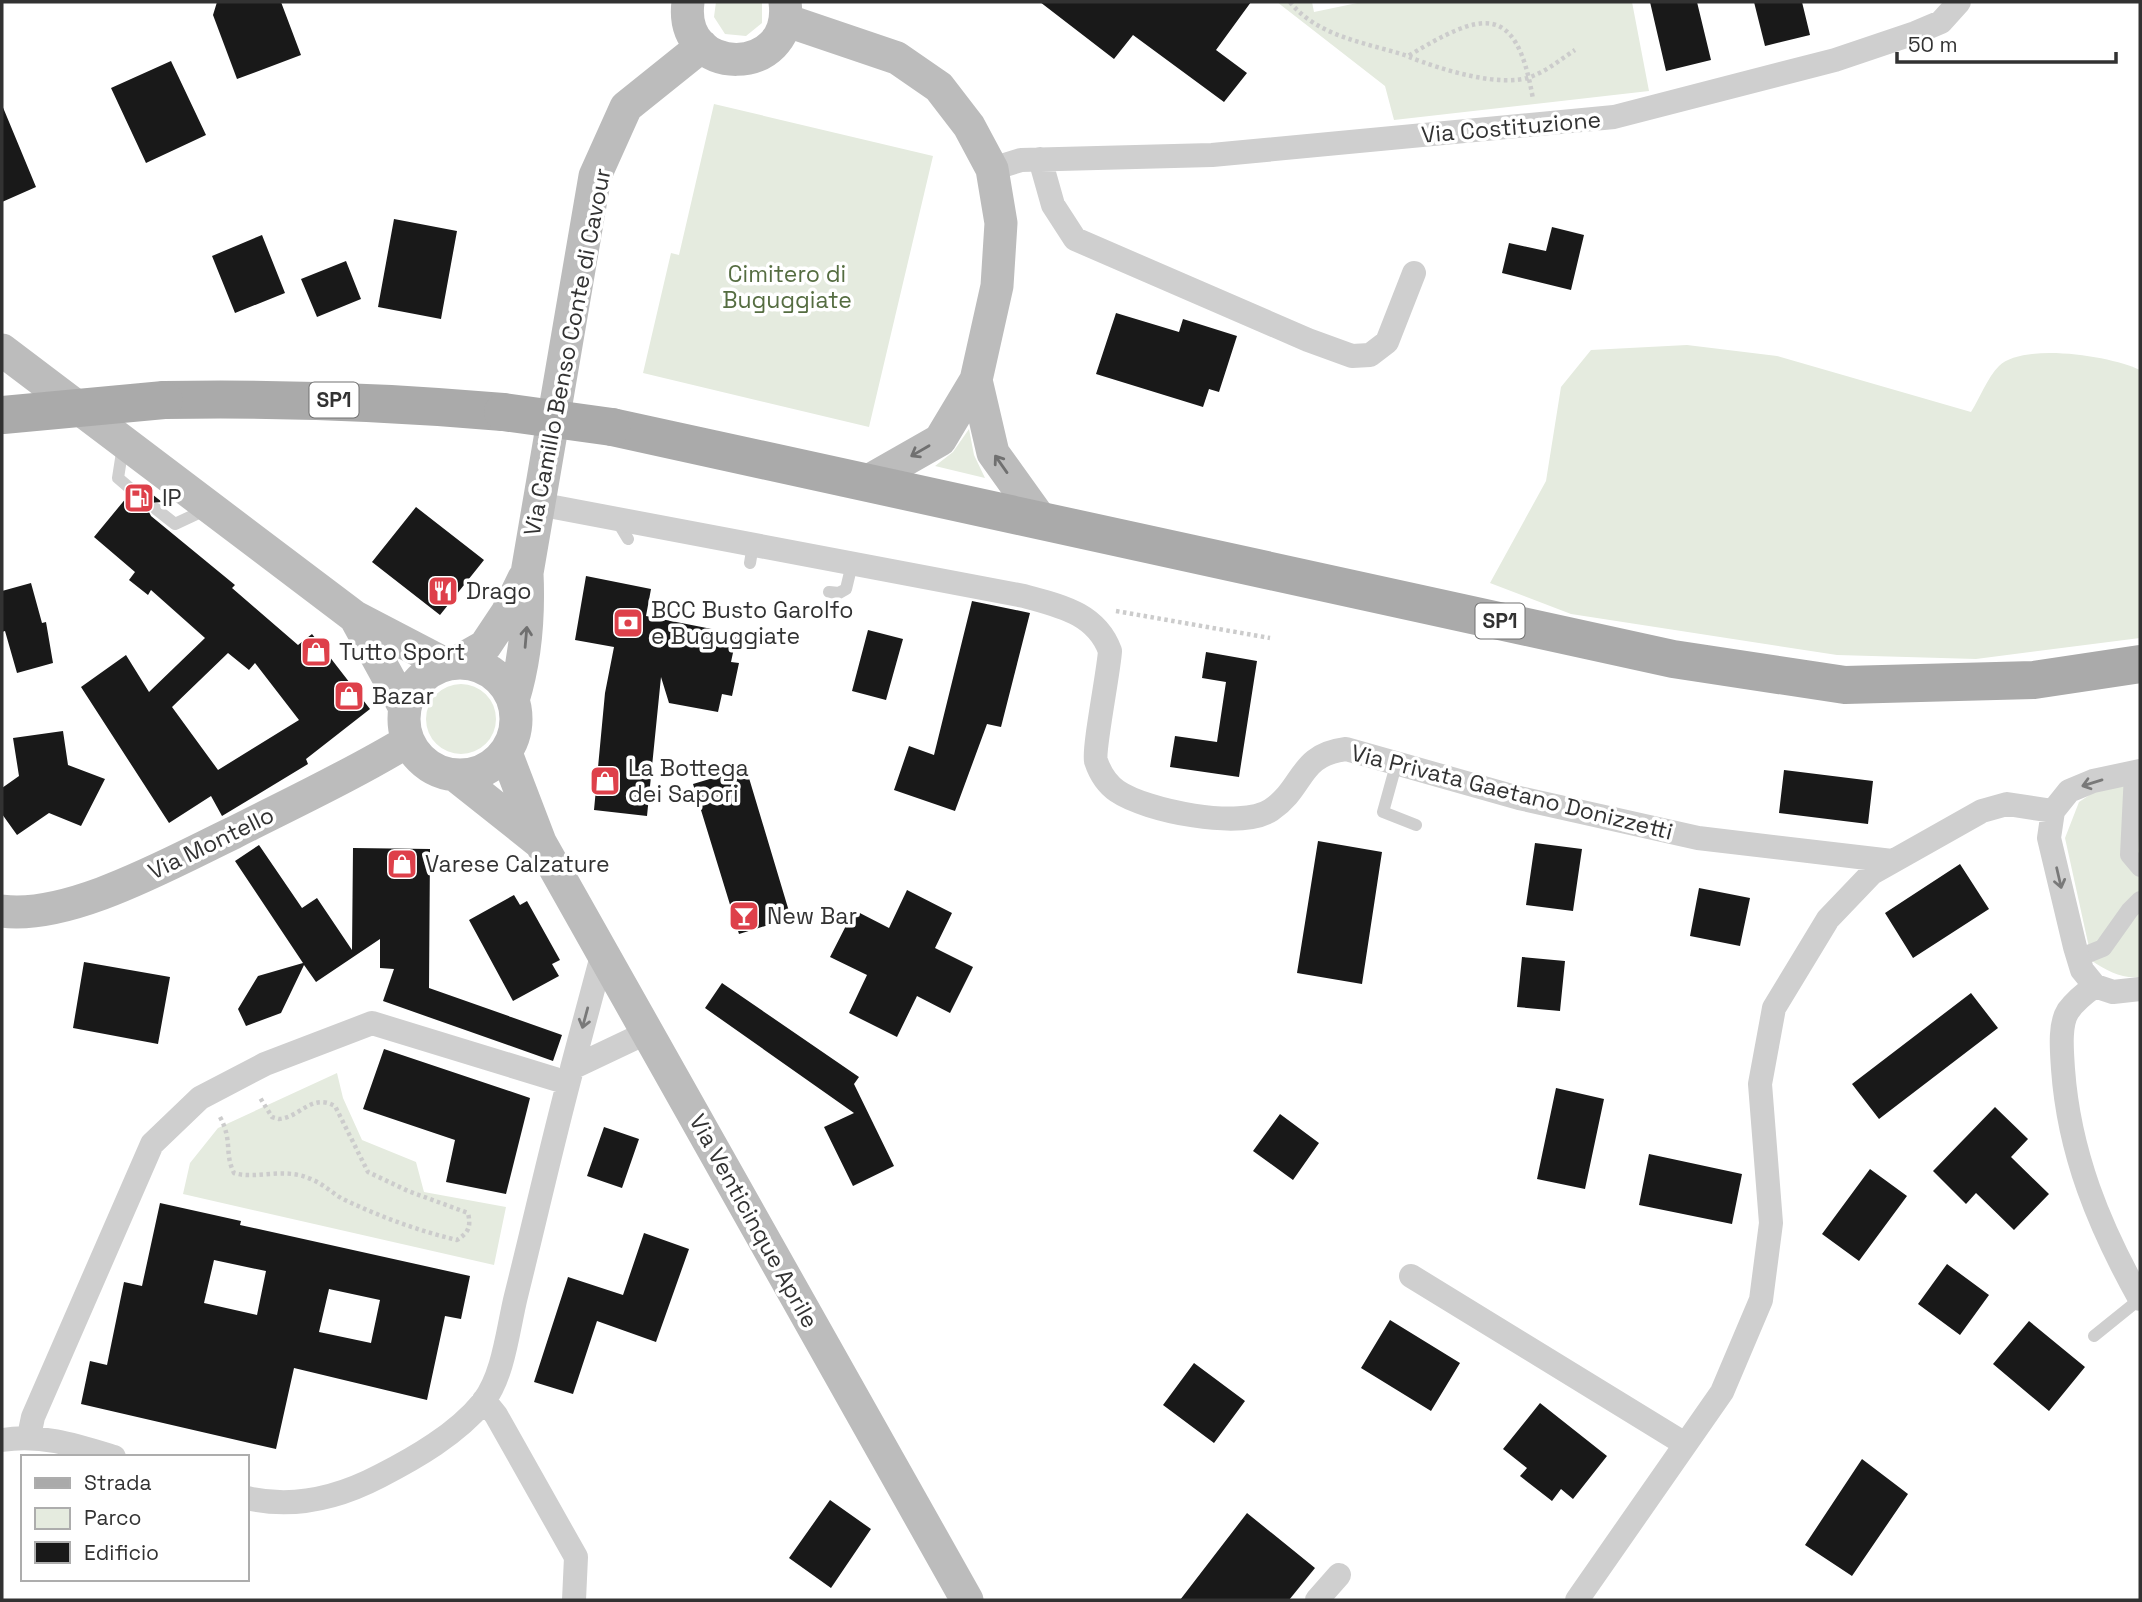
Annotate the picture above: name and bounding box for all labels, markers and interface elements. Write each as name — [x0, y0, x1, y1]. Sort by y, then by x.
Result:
scale bar — [1897, 21, 2116, 65]
text: 50 m — [1908, 31, 1958, 58]
street label: Via Costituzione — [1420, 104, 1602, 150]
street label: Via Camillo Benso Conte di Cavour — [517, 166, 617, 538]
park label: Cimitero di Buguggiate — [722, 259, 852, 315]
road number: SP1 — [310, 382, 358, 418]
one-way arrow — [910, 444, 930, 458]
one-way arrow — [994, 455, 1008, 474]
fuel station icon: IP — [122, 481, 156, 515]
place label: IP — [162, 483, 182, 513]
restaurant icon: Drago — [426, 574, 460, 608]
place label: Drago — [466, 576, 531, 606]
place label: BCC Busto Garolfo e Buguggiate — [651, 595, 853, 651]
road number: SP1 — [1476, 604, 1524, 638]
bank icon: BCC Busto Garolfo e Buguggiate — [611, 606, 645, 640]
one-way arrow — [520, 626, 533, 649]
shop icon: Tutto Sport — [299, 635, 333, 669]
place label: Tutto Sport — [339, 637, 465, 667]
shop icon: Bazar — [332, 679, 366, 713]
place label: Bazar — [372, 681, 434, 711]
street label: Via Privata Gaetano Donizzetti — [1348, 737, 1676, 847]
place label: La Bottega dei Sapori — [628, 753, 749, 809]
shop icon: La Bottega dei Sapori — [588, 764, 622, 798]
one-way arrow — [2081, 777, 2103, 790]
street label: Via Montello — [143, 800, 279, 886]
shop icon: Varese Calzature — [385, 847, 419, 881]
place label: Varese Calzature — [425, 849, 610, 879]
one-way arrow — [2052, 866, 2066, 889]
bar icon: New Bar — [727, 899, 761, 933]
place label: New Bar — [767, 901, 857, 931]
one-way arrow — [578, 1007, 591, 1029]
street label: Via Venticinque Aprile — [683, 1109, 825, 1333]
legend — [21, 1455, 248, 1581]
text: Strada — [84, 1469, 151, 1496]
text: Parco — [84, 1504, 142, 1531]
text: Edificio — [84, 1539, 159, 1566]

